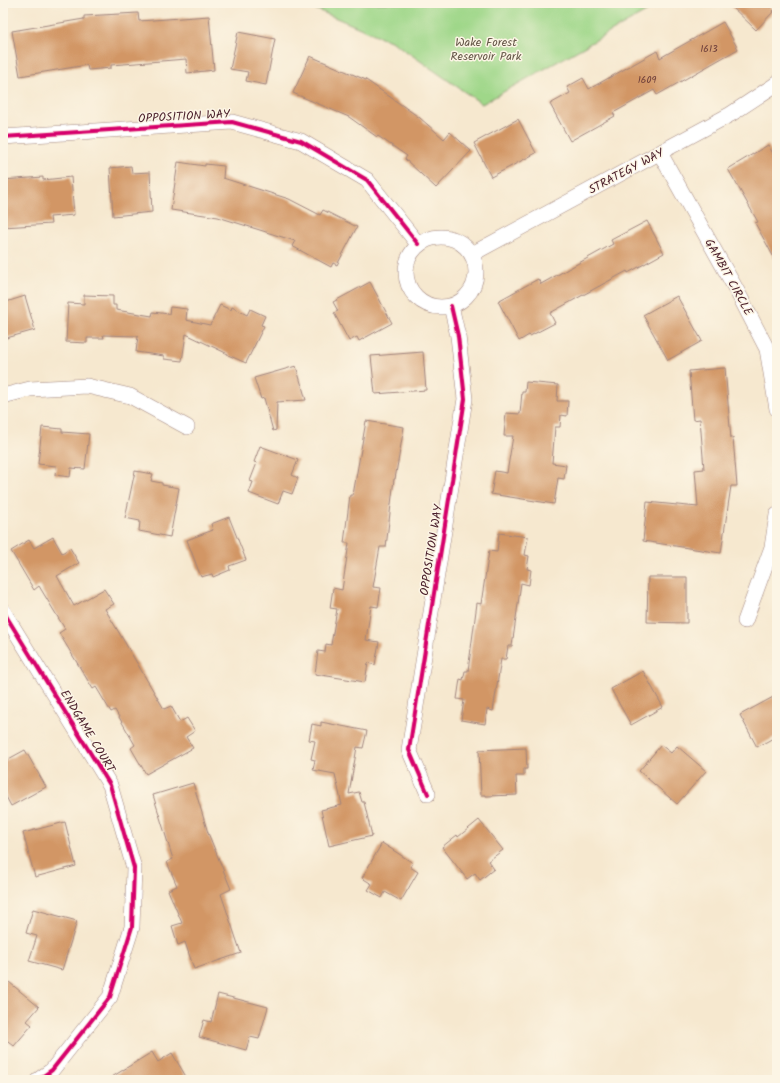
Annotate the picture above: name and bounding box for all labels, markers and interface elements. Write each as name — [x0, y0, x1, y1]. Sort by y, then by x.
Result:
park label: Wake Forest Reservoir Park — [451, 33, 522, 66]
house number: 1613 — [700, 41, 718, 57]
house number: 1609 — [638, 72, 656, 88]
street label: OPPOSITION WAY — [138, 105, 231, 128]
street label: STRATEGY WAY — [585, 143, 668, 199]
street label: GAMBIT CIRCLE — [700, 235, 758, 320]
street label: OPPOSITION WAY — [415, 502, 448, 597]
street label: ENDGAME COURT — [55, 686, 121, 778]

